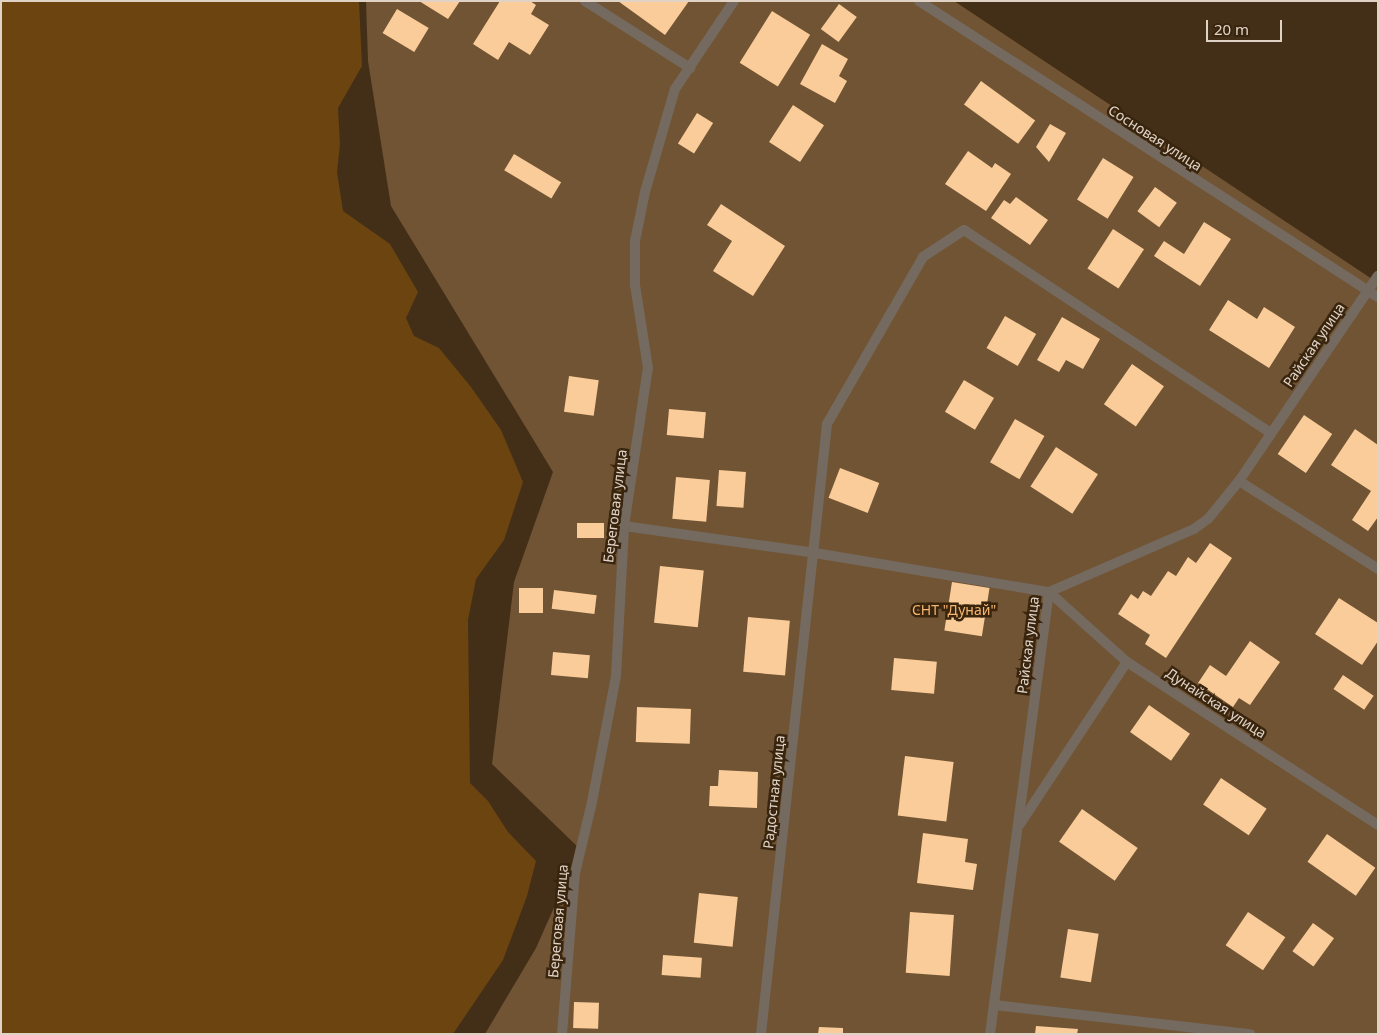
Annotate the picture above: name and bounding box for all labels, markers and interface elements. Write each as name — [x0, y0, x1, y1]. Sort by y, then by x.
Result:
scale bar — [1209, 10, 1285, 42]
text: 20 m — [1214, 19, 1249, 39]
street label: Сосновая улица — [1105, 101, 1205, 175]
street label: Райская улица — [1280, 300, 1348, 390]
street label: Береговая улица — [600, 448, 630, 564]
street label: Райская улица — [1014, 595, 1042, 695]
park label: СНТ "Дунай" — [912, 602, 996, 618]
street label: Дунайская улица — [1163, 664, 1269, 742]
street label: Радостная улица — [760, 734, 788, 850]
street label: Береговая улица — [545, 864, 571, 978]

